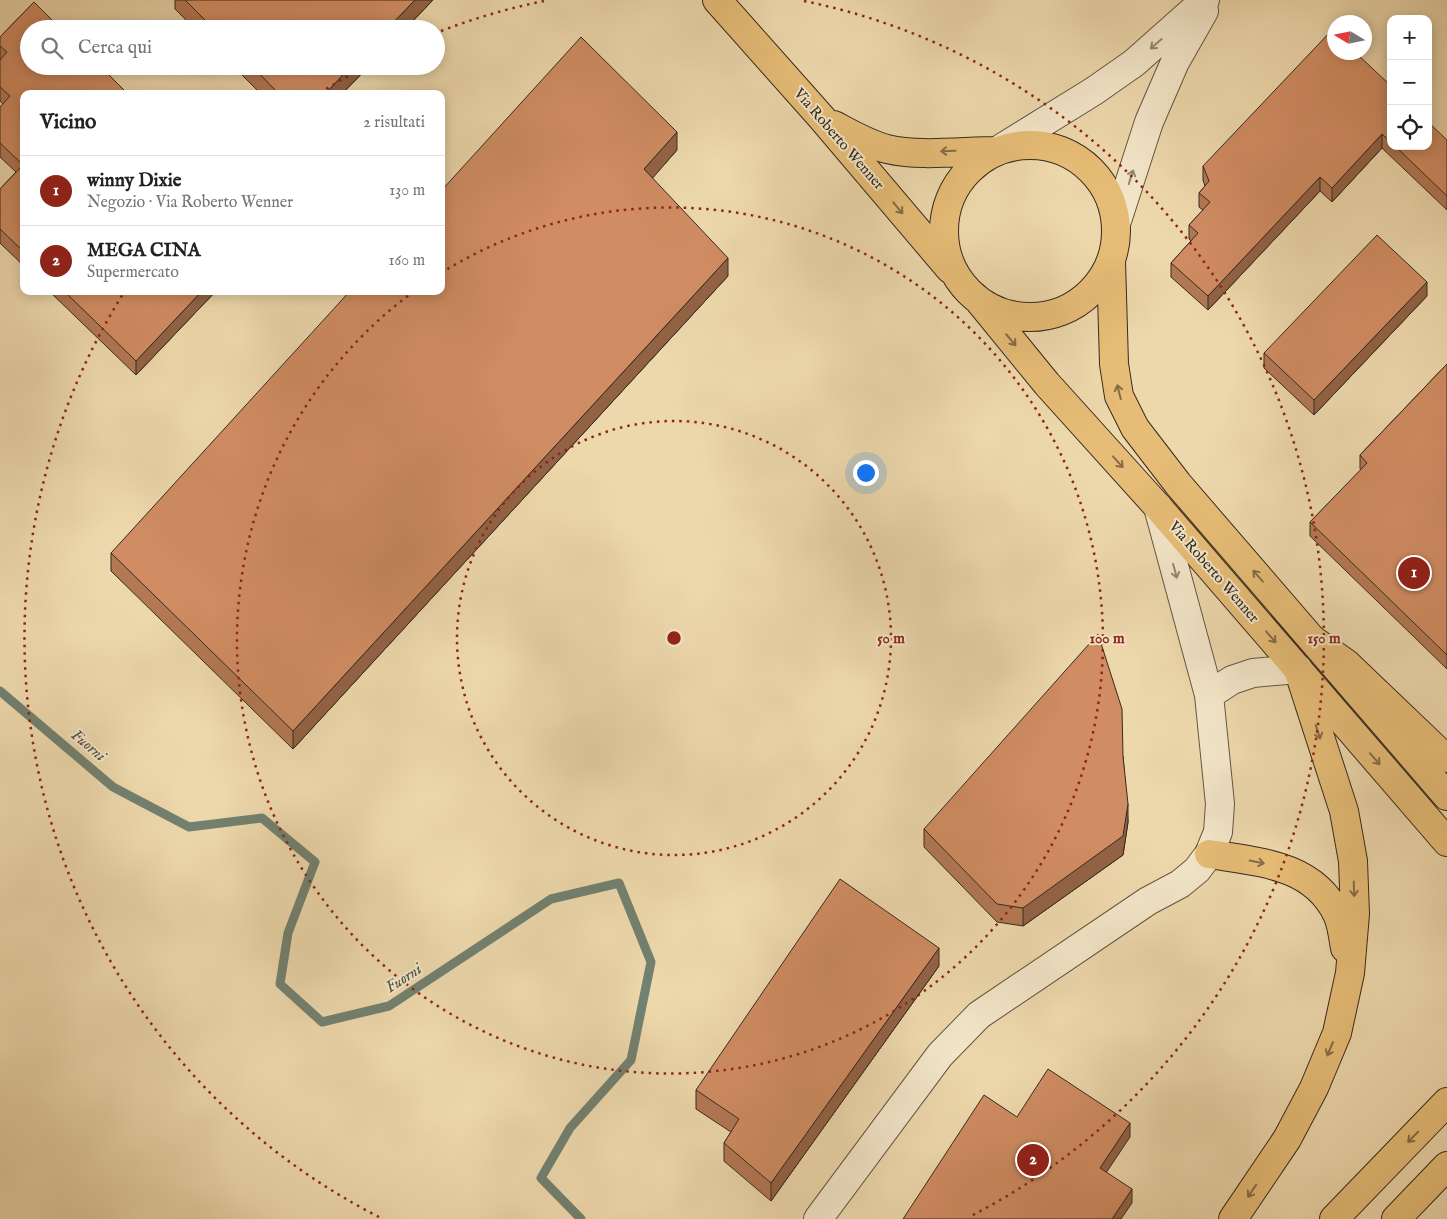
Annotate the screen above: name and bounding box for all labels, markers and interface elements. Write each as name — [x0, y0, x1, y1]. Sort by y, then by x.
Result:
north arrow — [1327, 15, 1372, 60]
map controls — [1387, 15, 1432, 150]
button: + — [1387, 15, 1432, 60]
search box — [20, 20, 445, 75]
icon: search — [38, 34, 66, 62]
text: Cerca qui — [78, 36, 152, 60]
one-way arrow — [1149, 38, 1162, 50]
button: − — [1387, 60, 1432, 105]
street label: Via Roberto Wenner — [789, 83, 889, 194]
button: locate — [1387, 105, 1432, 150]
text: Vicino — [40, 109, 96, 136]
text: 2 risultati — [363, 113, 425, 133]
one-way arrow — [940, 147, 956, 156]
text: winny Dixie — [87, 169, 181, 193]
one-way arrow — [1127, 170, 1136, 186]
text: 1 — [53, 181, 59, 201]
text: 130 m — [389, 181, 425, 201]
text: Negozio · Via Roberto Wenner — [87, 193, 293, 213]
one-way arrow — [892, 201, 903, 214]
text: MEGA CINA — [87, 239, 201, 263]
text: 2 — [52, 251, 60, 271]
text: 160 m — [389, 251, 425, 271]
text: Supermercato — [87, 263, 179, 283]
one-way arrow — [1005, 333, 1016, 346]
one-way arrow — [1114, 384, 1123, 400]
one-way arrow — [1112, 456, 1123, 469]
your location — [853, 460, 879, 486]
street label: Via Roberto Wenner — [1164, 516, 1264, 627]
pin: 1 — [1398, 554, 1430, 592]
one-way arrow — [1171, 562, 1180, 578]
one-way arrow — [1252, 570, 1263, 583]
centre of rings — [665, 629, 683, 647]
text: 50 m — [877, 629, 905, 648]
text: 100 m — [1089, 629, 1125, 648]
text: 150 m — [1307, 629, 1341, 648]
one-way arrow — [1265, 631, 1276, 644]
one-way arrow — [1314, 723, 1323, 739]
water label: Fuorni — [66, 726, 111, 767]
one-way arrow — [1370, 752, 1381, 765]
one-way arrow — [1249, 858, 1265, 868]
one-way arrow — [1350, 881, 1359, 897]
water label: Fuorni — [382, 959, 427, 998]
one-way arrow — [1325, 1041, 1335, 1056]
one-way arrow — [1407, 1131, 1419, 1144]
pin: 2 — [1017, 1141, 1049, 1179]
one-way arrow — [1247, 1183, 1257, 1197]

